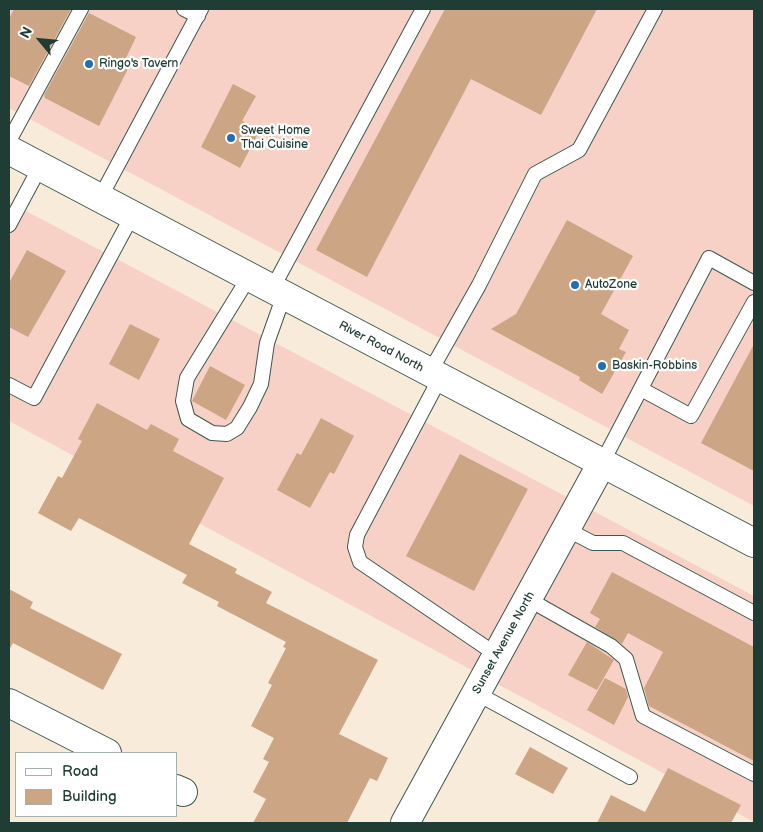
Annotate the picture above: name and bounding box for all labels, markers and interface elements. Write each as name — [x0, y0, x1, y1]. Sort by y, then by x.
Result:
north arrow — [15, 15, 65, 65]
text: N — [16, 24, 36, 41]
place label: Ringo's Tavern — [99, 57, 178, 71]
marker: Ringo's Tavern — [83, 58, 95, 70]
place label: Sweet Home Thai Cuisine — [241, 124, 310, 152]
marker: Sweet Home Thai Cuisine — [225, 132, 237, 144]
place label: AutoZone — [585, 278, 637, 292]
marker: AutoZone — [569, 279, 581, 291]
street label: River Road North — [336, 319, 426, 375]
place label: Baskin-Robbins — [612, 359, 697, 373]
marker: Baskin-Robbins — [596, 360, 608, 372]
street label: Sunset Avenue North — [470, 589, 538, 697]
legend — [15, 752, 178, 817]
text: Road — [62, 762, 98, 781]
text: Building — [62, 787, 117, 806]

